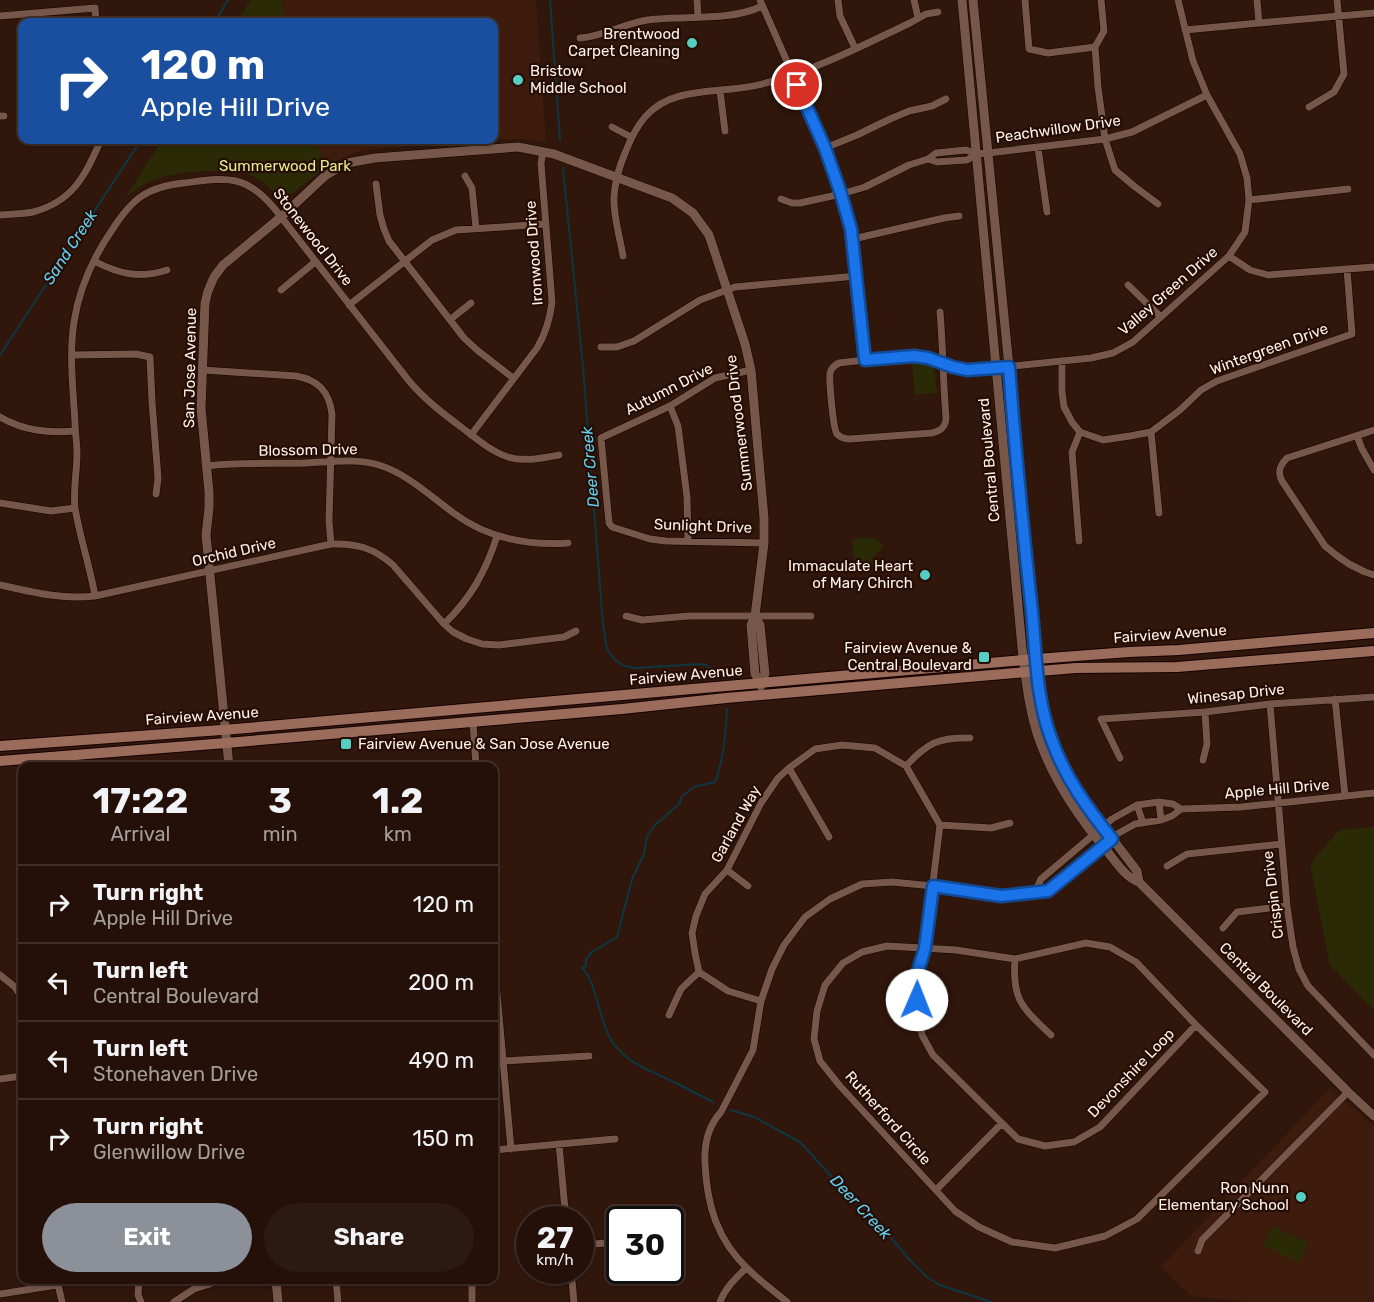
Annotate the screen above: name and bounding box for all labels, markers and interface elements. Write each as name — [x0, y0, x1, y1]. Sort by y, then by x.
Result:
place label: Brentwood Carpet Cleaning — [568, 25, 680, 60]
marker: Brentwood Carpet Cleaning — [685, 36, 699, 50]
text: 120 m — [141, 40, 265, 90]
icon: right — [42, 42, 120, 120]
pin — [771, 59, 822, 110]
place label: Bristow Middle School — [530, 62, 627, 97]
icon: arrive — [780, 68, 813, 101]
marker: Bristow Middle School — [511, 73, 525, 87]
text: Apple Hill Drive — [141, 91, 330, 123]
street label: Peachwillow Drive — [994, 111, 1122, 147]
park label: Summerwood Park — [219, 157, 351, 175]
street label: Stonewood Drive — [269, 185, 357, 289]
street label: Ironwood Drive — [521, 200, 547, 306]
water label: Sand Creek — [39, 205, 102, 288]
street label: Valley Green Drive — [1115, 243, 1221, 339]
street label: San Jose Avenue — [180, 308, 200, 428]
street label: Wintergreen Drive — [1207, 319, 1331, 379]
street label: Summerwood Drive — [722, 354, 756, 492]
street label: Autumn Drive — [622, 359, 716, 419]
street label: Central Boulevard — [975, 397, 1003, 523]
water label: Deer Creek — [577, 425, 603, 508]
street label: Blossom Drive — [258, 440, 358, 460]
street label: Sunlight Drive — [654, 515, 752, 537]
street label: Orchid Drive — [190, 534, 278, 570]
place label: Immaculate Heart of Mary Chirch — [788, 557, 913, 592]
marker: Immaculate Heart of Mary Chirch — [918, 568, 932, 582]
street label: Fairview Avenue — [1113, 621, 1227, 647]
place label: Fairview Avenue & Central Boulevard — [844, 639, 973, 674]
marker: Fairview Avenue & Central Boulevard — [977, 650, 991, 664]
street label: Fairview Avenue — [629, 661, 743, 689]
street label: Winesap Drive — [1186, 680, 1286, 708]
street label: Fairview Avenue — [145, 703, 259, 729]
place label: Fairview Avenue & San Jose Avenue — [358, 735, 610, 753]
marker: Fairview Avenue & San Jose Avenue — [339, 737, 353, 751]
street label: Apple Hill Drive — [1224, 775, 1330, 803]
text: 17:22 — [92, 779, 188, 822]
text: 3 — [268, 779, 292, 822]
text: 1.2 — [372, 779, 424, 822]
street label: Garland Way — [707, 782, 765, 866]
text: Arrival — [110, 822, 170, 846]
text: min — [263, 822, 298, 846]
text: km — [384, 822, 412, 846]
street label: Crispin Drive — [1259, 850, 1287, 940]
text: Turn right — [93, 879, 203, 906]
icon: right — [42, 888, 75, 921]
text: 120 m — [413, 891, 474, 918]
text: Apple Hill Drive — [93, 906, 233, 930]
street label: Central Boulevard — [1216, 939, 1316, 1039]
text: Turn left — [93, 957, 188, 984]
icon: left — [42, 966, 75, 999]
position arrow — [885, 968, 949, 1032]
text: 200 m — [408, 969, 474, 996]
text: Central Boulevard — [93, 984, 259, 1008]
street label: Devonshire Loop — [1084, 1025, 1178, 1121]
text: Turn left — [93, 1035, 188, 1062]
icon: left — [42, 1044, 75, 1077]
text: 490 m — [409, 1047, 474, 1074]
text: Stonehaven Drive — [93, 1062, 258, 1086]
street label: Rutherford Circle — [841, 1067, 935, 1169]
text: Turn right — [93, 1113, 203, 1140]
icon: right — [42, 1122, 75, 1155]
text: 150 m — [413, 1125, 474, 1152]
text: Glenwillow Drive — [93, 1140, 245, 1164]
water label: Deer Creek — [826, 1171, 896, 1244]
place label: Ron Nunn Elementary School — [1158, 1179, 1289, 1214]
marker: Ron Nunn Elementary School — [1294, 1190, 1308, 1204]
button: Exit — [42, 1203, 252, 1272]
button: Share — [264, 1203, 474, 1272]
speed limit sign: 30 — [606, 1206, 684, 1284]
text: 27 — [537, 1220, 573, 1256]
text: km/h — [536, 1251, 574, 1269]

